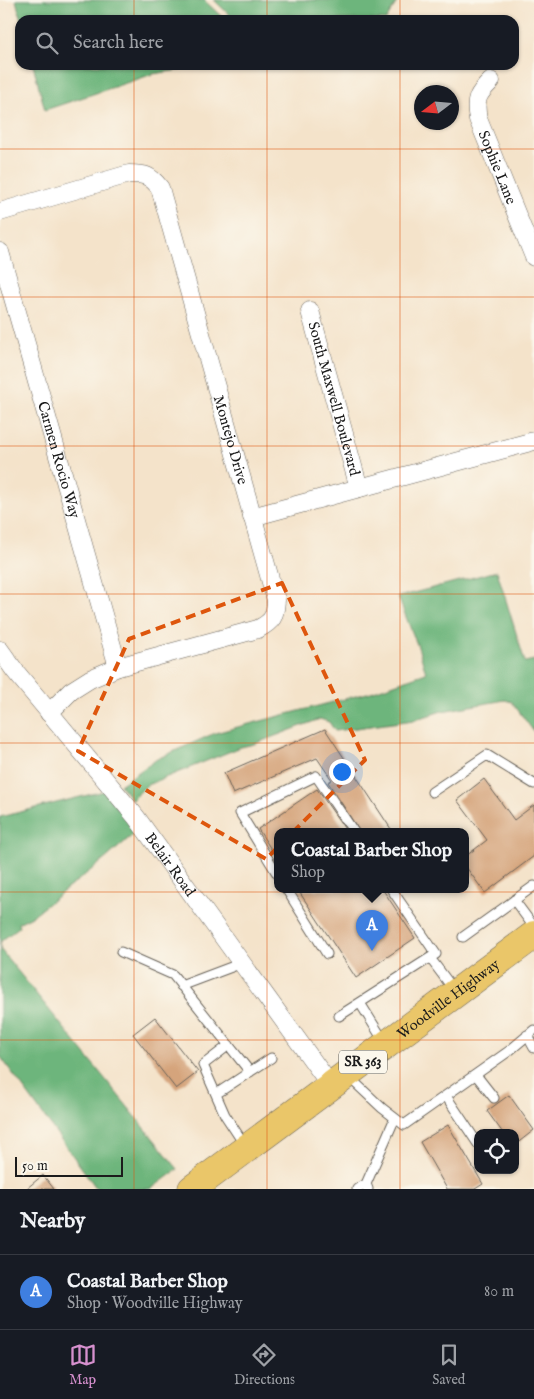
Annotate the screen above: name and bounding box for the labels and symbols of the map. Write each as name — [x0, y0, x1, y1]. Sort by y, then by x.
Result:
north arrow — [414, 85, 459, 130]
street label: Sophie Lane — [474, 128, 521, 207]
street label: South Maxwell Boulevard — [304, 319, 365, 479]
street label: Montejo Drive — [209, 393, 253, 487]
street label: Carmen Rocio Way — [33, 399, 85, 521]
your location — [329, 759, 355, 785]
street label: Belair Road — [141, 829, 200, 901]
pin: A — [356, 910, 388, 951]
street label: Woodville Highway — [393, 954, 504, 1043]
road number: SR 363 — [339, 1050, 387, 1074]
scale bar — [15, 1154, 122, 1177]

